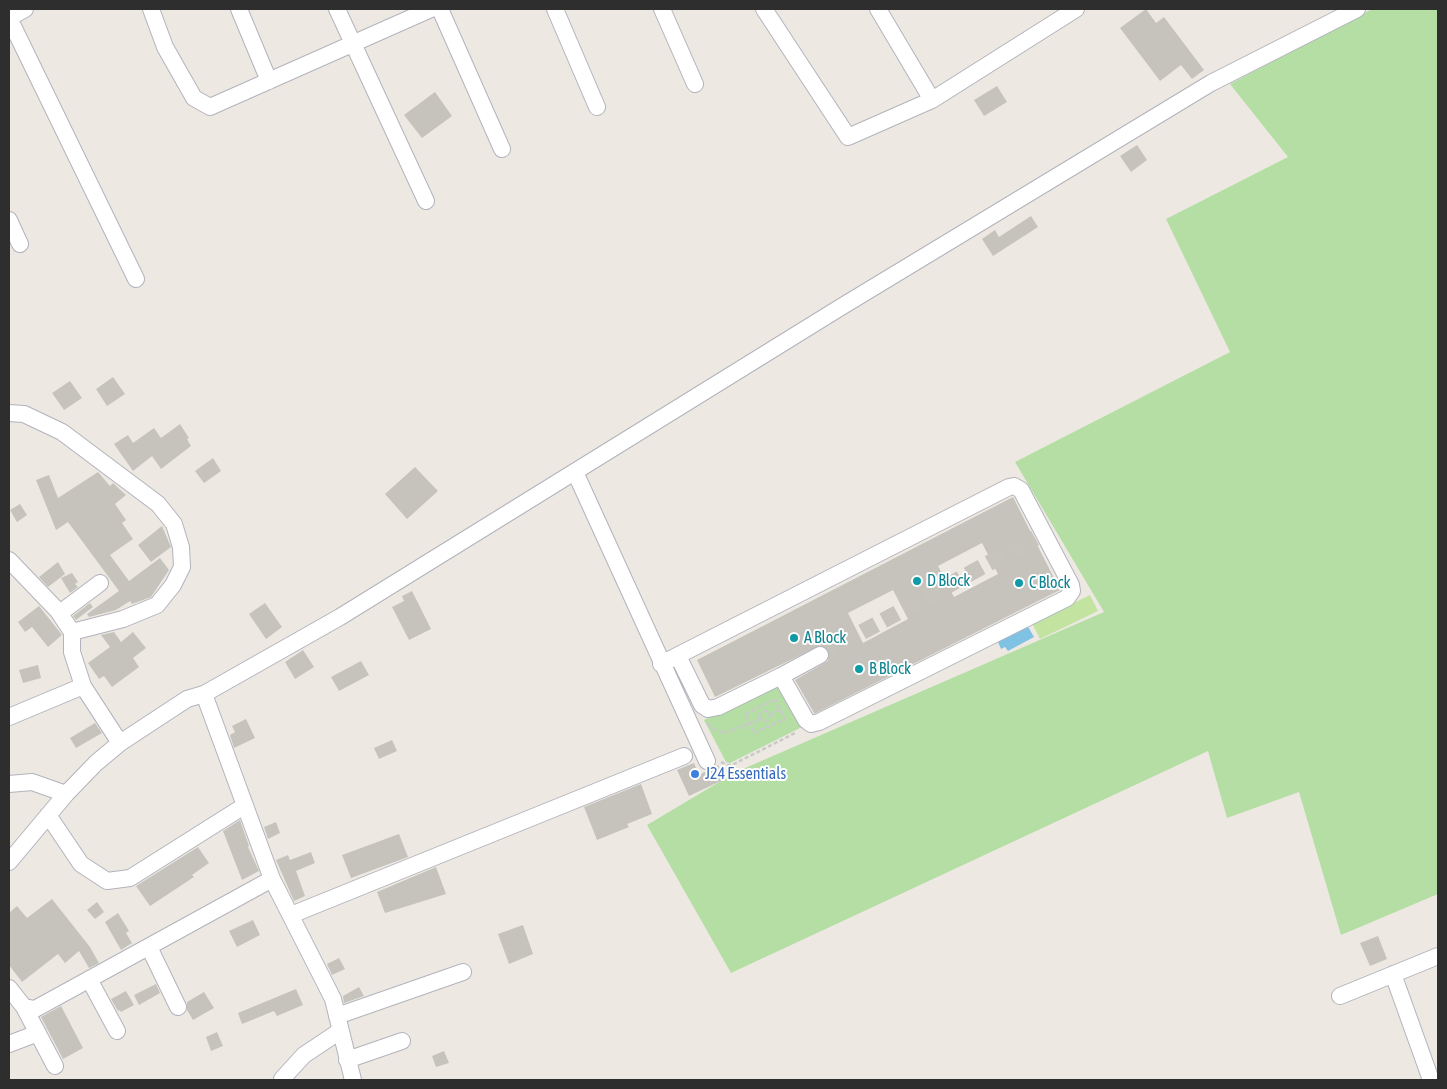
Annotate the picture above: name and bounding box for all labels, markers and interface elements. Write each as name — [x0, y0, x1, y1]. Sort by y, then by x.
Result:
place label: D Block — [927, 571, 970, 591]
place label: C Block — [1029, 573, 1071, 593]
marker: D Block — [911, 575, 923, 587]
marker: C Block — [1013, 577, 1025, 589]
place label: A Block — [804, 628, 846, 648]
marker: A Block — [788, 632, 800, 644]
place label: B Block — [869, 659, 911, 679]
marker: B Block — [853, 663, 865, 675]
place label: J24 Essentials — [705, 764, 786, 784]
marker: J24 Essentials — [689, 768, 701, 780]

